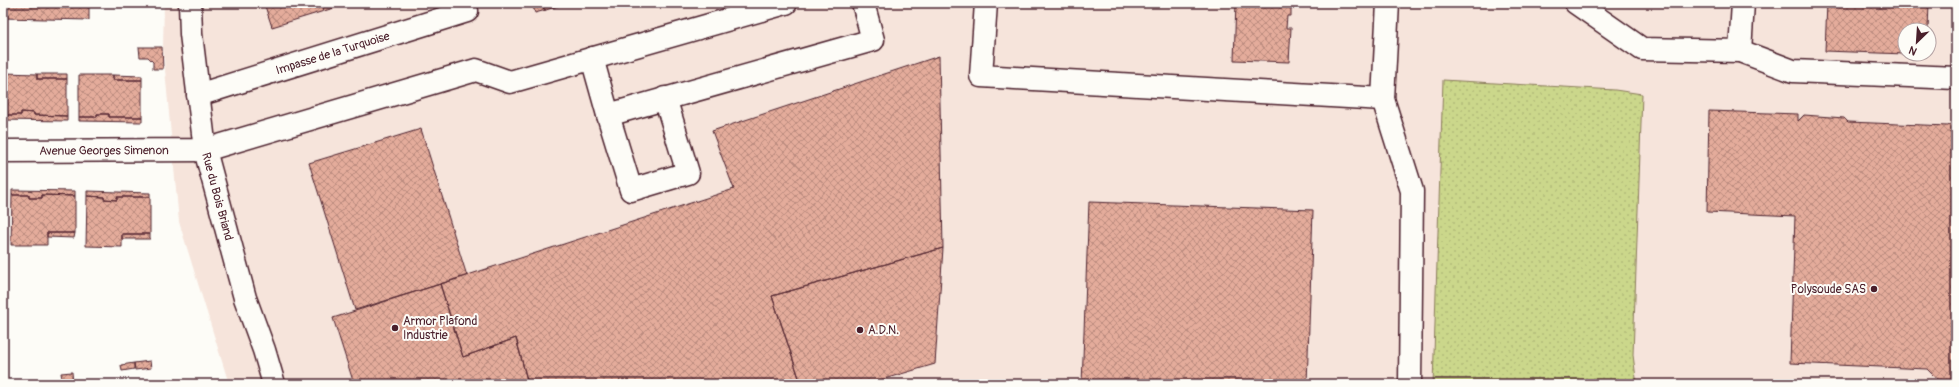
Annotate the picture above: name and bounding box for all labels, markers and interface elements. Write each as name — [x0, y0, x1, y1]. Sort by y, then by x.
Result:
north arrow — [1897, 22, 1937, 62]
street label: Impasse de la Turquoise — [274, 28, 391, 78]
text: N — [1906, 43, 1919, 58]
street label: Avenue Georges Simenon — [39, 143, 169, 158]
street label: Rue du Bois Briand — [199, 151, 237, 242]
place label: Polysoude SAS — [1791, 282, 1866, 297]
marker: Polysoude SAS — [1869, 284, 1879, 294]
place label: Armor Plafond Industrie — [403, 314, 477, 343]
marker: Armor Plafond Industrie — [390, 323, 400, 333]
place label: A.D.N. — [868, 323, 899, 338]
marker: A.D.N. — [855, 325, 865, 335]

